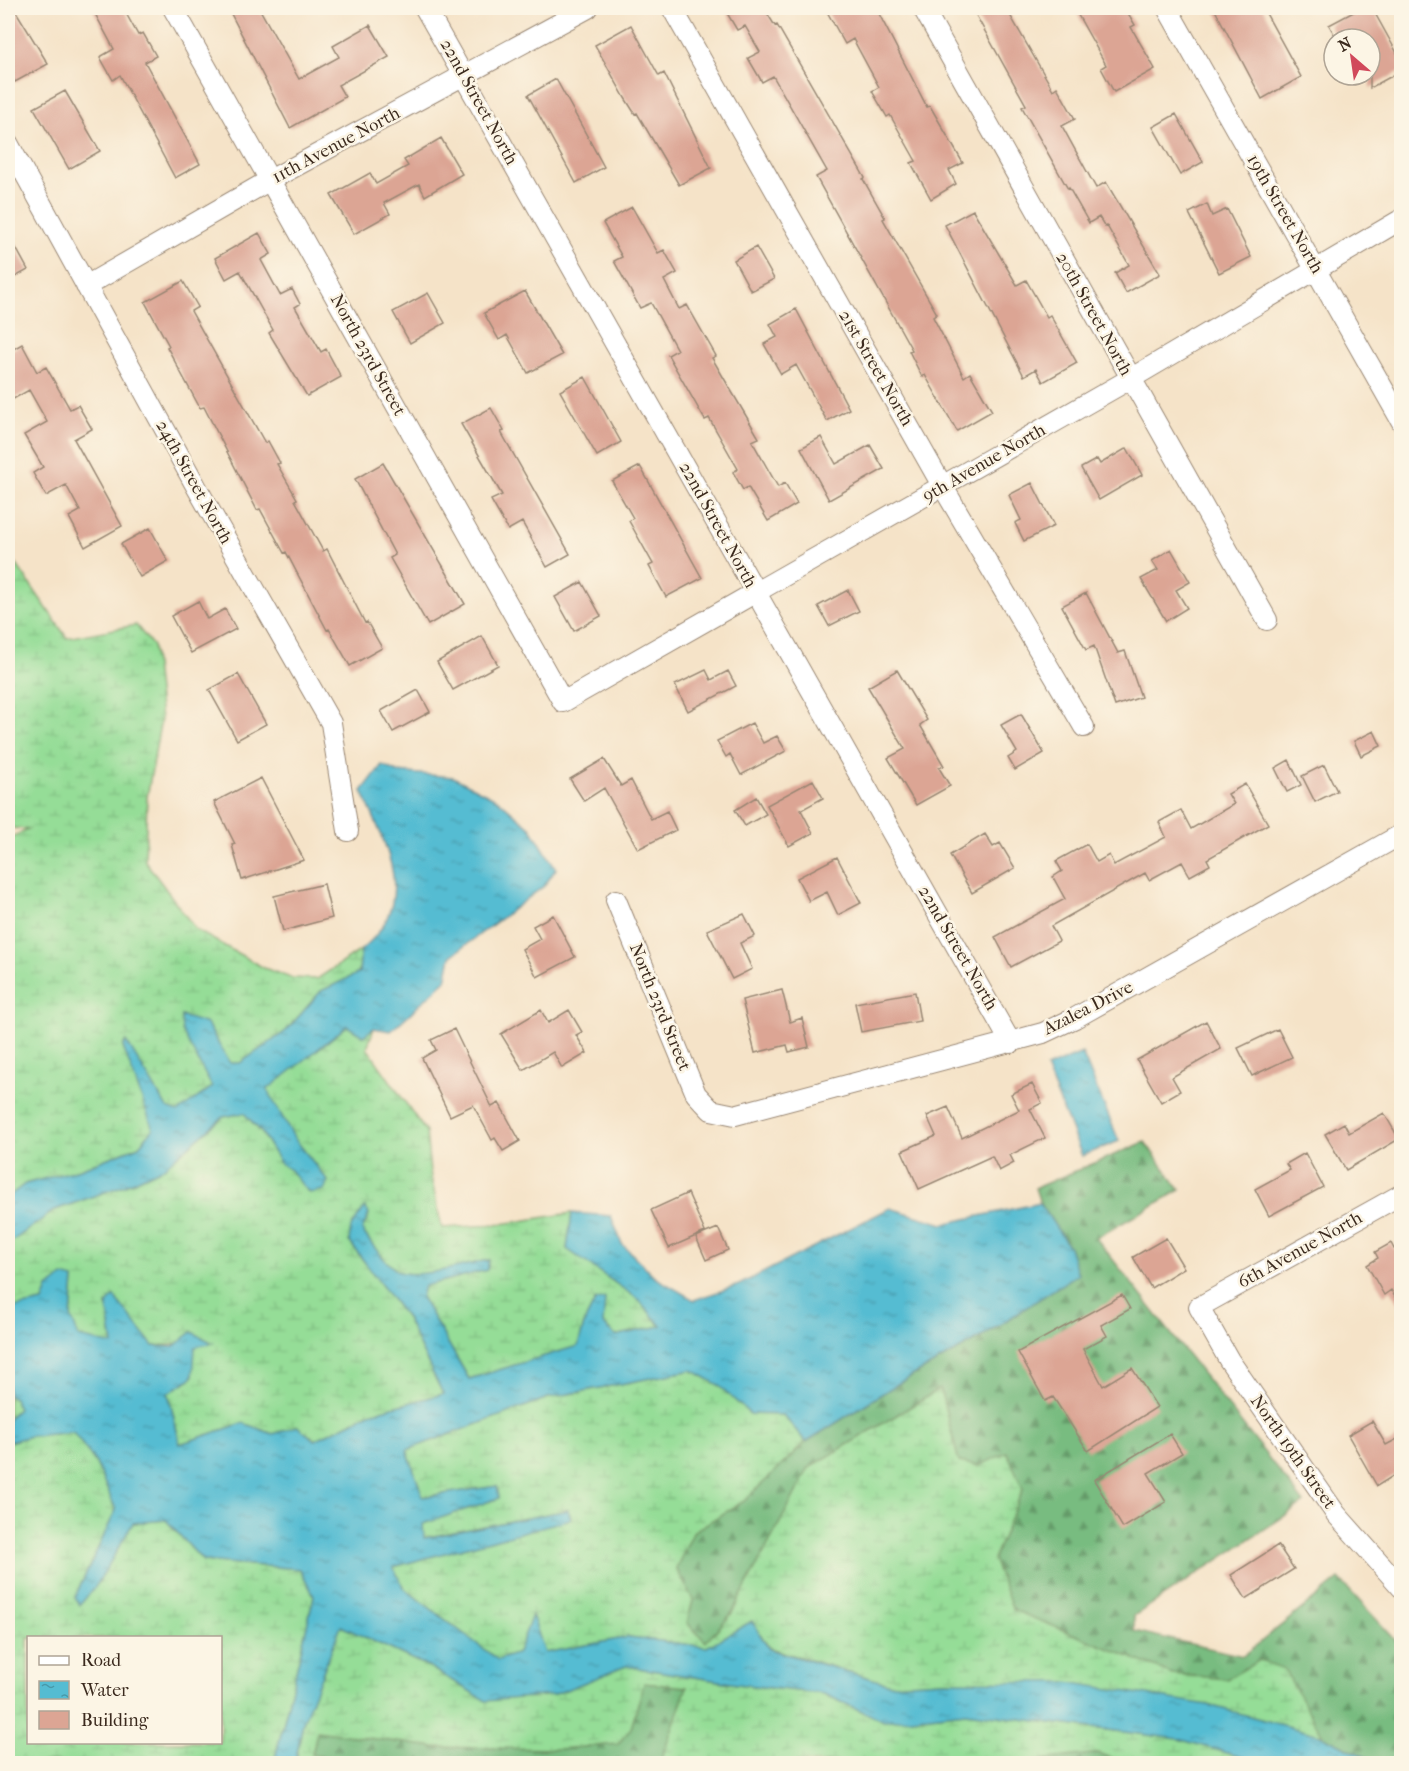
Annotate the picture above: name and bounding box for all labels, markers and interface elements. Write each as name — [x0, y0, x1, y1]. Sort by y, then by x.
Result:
north arrow — [1322, 27, 1382, 87]
text: N — [1335, 33, 1356, 56]
street label: 22nd Street North — [436, 35, 522, 169]
street label: 11th Avenue North — [268, 102, 404, 188]
street label: 19th Street North — [1242, 151, 1328, 277]
street label: 20th Street North — [1051, 249, 1137, 379]
street label: North 23rd Street — [326, 291, 410, 420]
street label: 21st Street North — [834, 306, 918, 430]
street label: 24th Street North — [151, 416, 237, 548]
street label: 9th Avenue North — [919, 419, 1049, 507]
street label: 22nd Street North — [675, 458, 761, 592]
street label: 22nd Street North — [914, 882, 1002, 1014]
street label: North 23rd Street — [625, 940, 695, 1074]
street label: Azalea Drive — [1039, 976, 1136, 1040]
street label: 6th Avenue North — [1234, 1207, 1366, 1293]
street label: North 19th Street — [1246, 1391, 1340, 1513]
legend — [27, 1636, 222, 1744]
text: Road — [81, 1650, 121, 1671]
text: Water — [80, 1680, 129, 1701]
text: Building — [81, 1710, 149, 1731]

